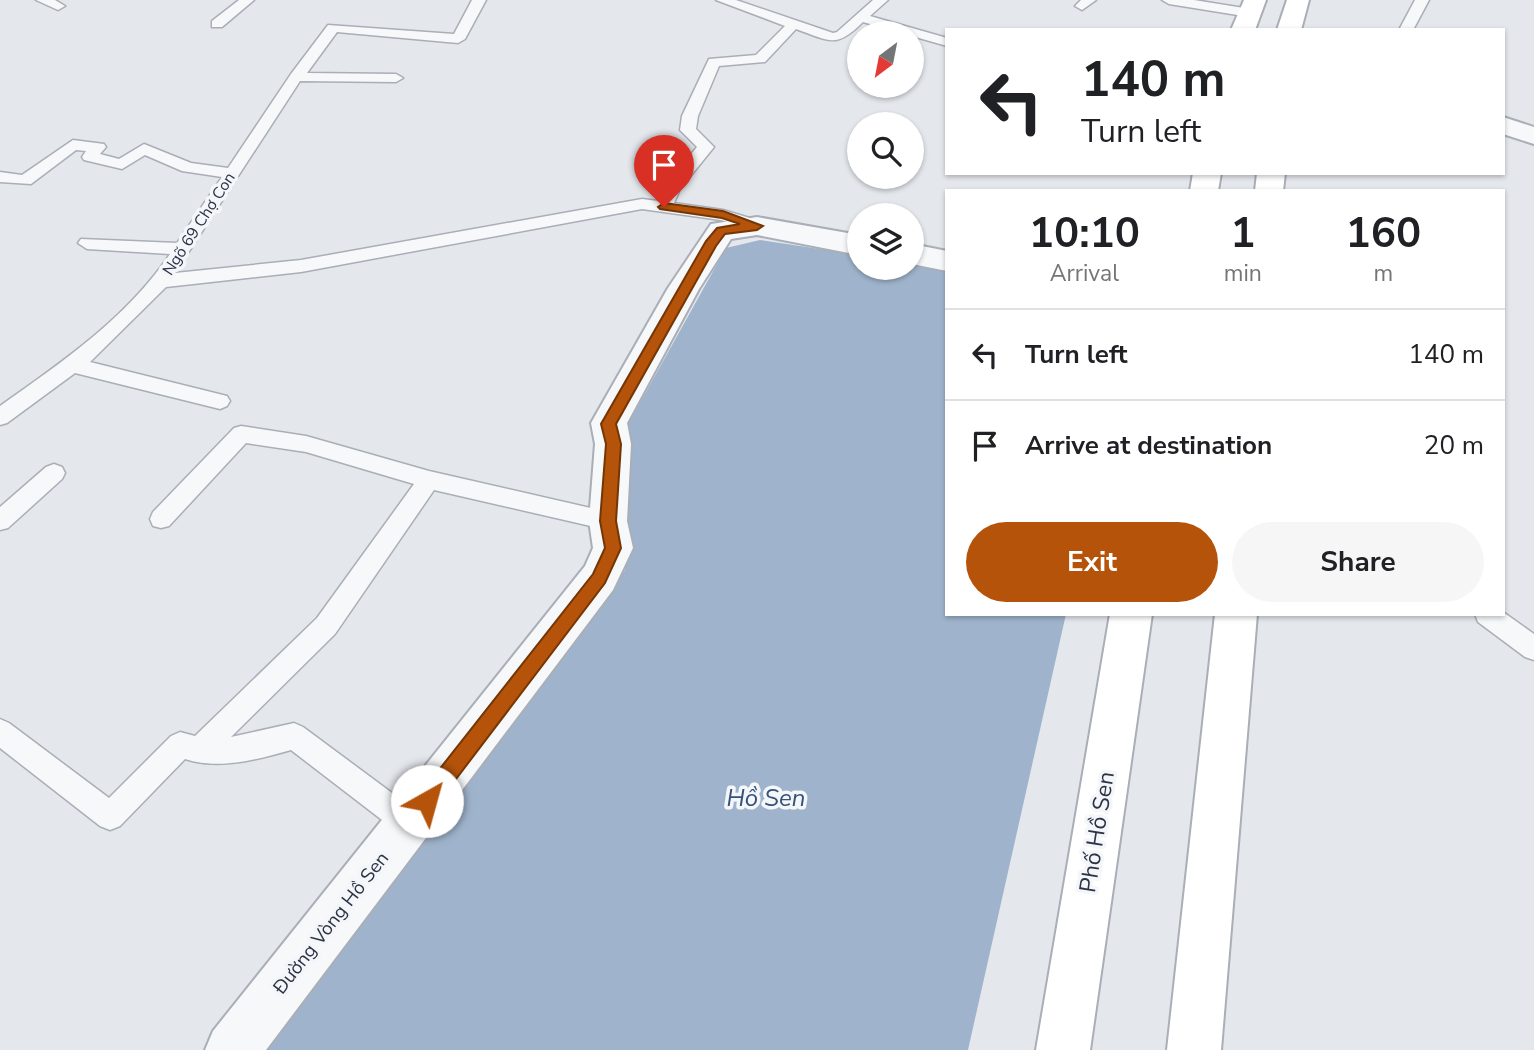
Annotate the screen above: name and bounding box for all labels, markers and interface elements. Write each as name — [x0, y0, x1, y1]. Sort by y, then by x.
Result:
north arrow — [847, 21, 924, 98]
map controls — [847, 21, 924, 280]
text: 140 m — [1081, 46, 1225, 113]
icon: left — [966, 56, 1057, 147]
text: Turn left — [1081, 110, 1201, 153]
button: search — [847, 112, 924, 189]
pin — [634, 135, 694, 207]
icon: arrive — [645, 146, 683, 184]
street label: Ngõ 69 Chợ Con — [157, 168, 241, 280]
button: layers — [847, 203, 924, 280]
text: 10:10 — [1029, 205, 1140, 262]
text: 1 — [1230, 205, 1255, 262]
text: 160 — [1346, 205, 1421, 262]
text: Arrival — [1050, 258, 1119, 289]
text: min — [1224, 258, 1262, 289]
text: m — [1374, 258, 1393, 289]
icon: left — [966, 336, 1004, 374]
text: Turn left — [1025, 337, 1128, 372]
text: 140 m — [1408, 337, 1484, 372]
icon: arrive — [966, 427, 1004, 465]
text: Arrive at destination — [1025, 428, 1272, 463]
text: 20 m — [1424, 428, 1484, 463]
button: Exit — [966, 522, 1218, 602]
button: Share — [1232, 522, 1484, 602]
position arrow — [390, 764, 464, 838]
street label: Phố Hồ Sen — [1072, 769, 1122, 895]
water label: Hồ Sen — [727, 782, 805, 814]
street label: Đường Vòng Hồ Sen — [267, 846, 395, 1000]

